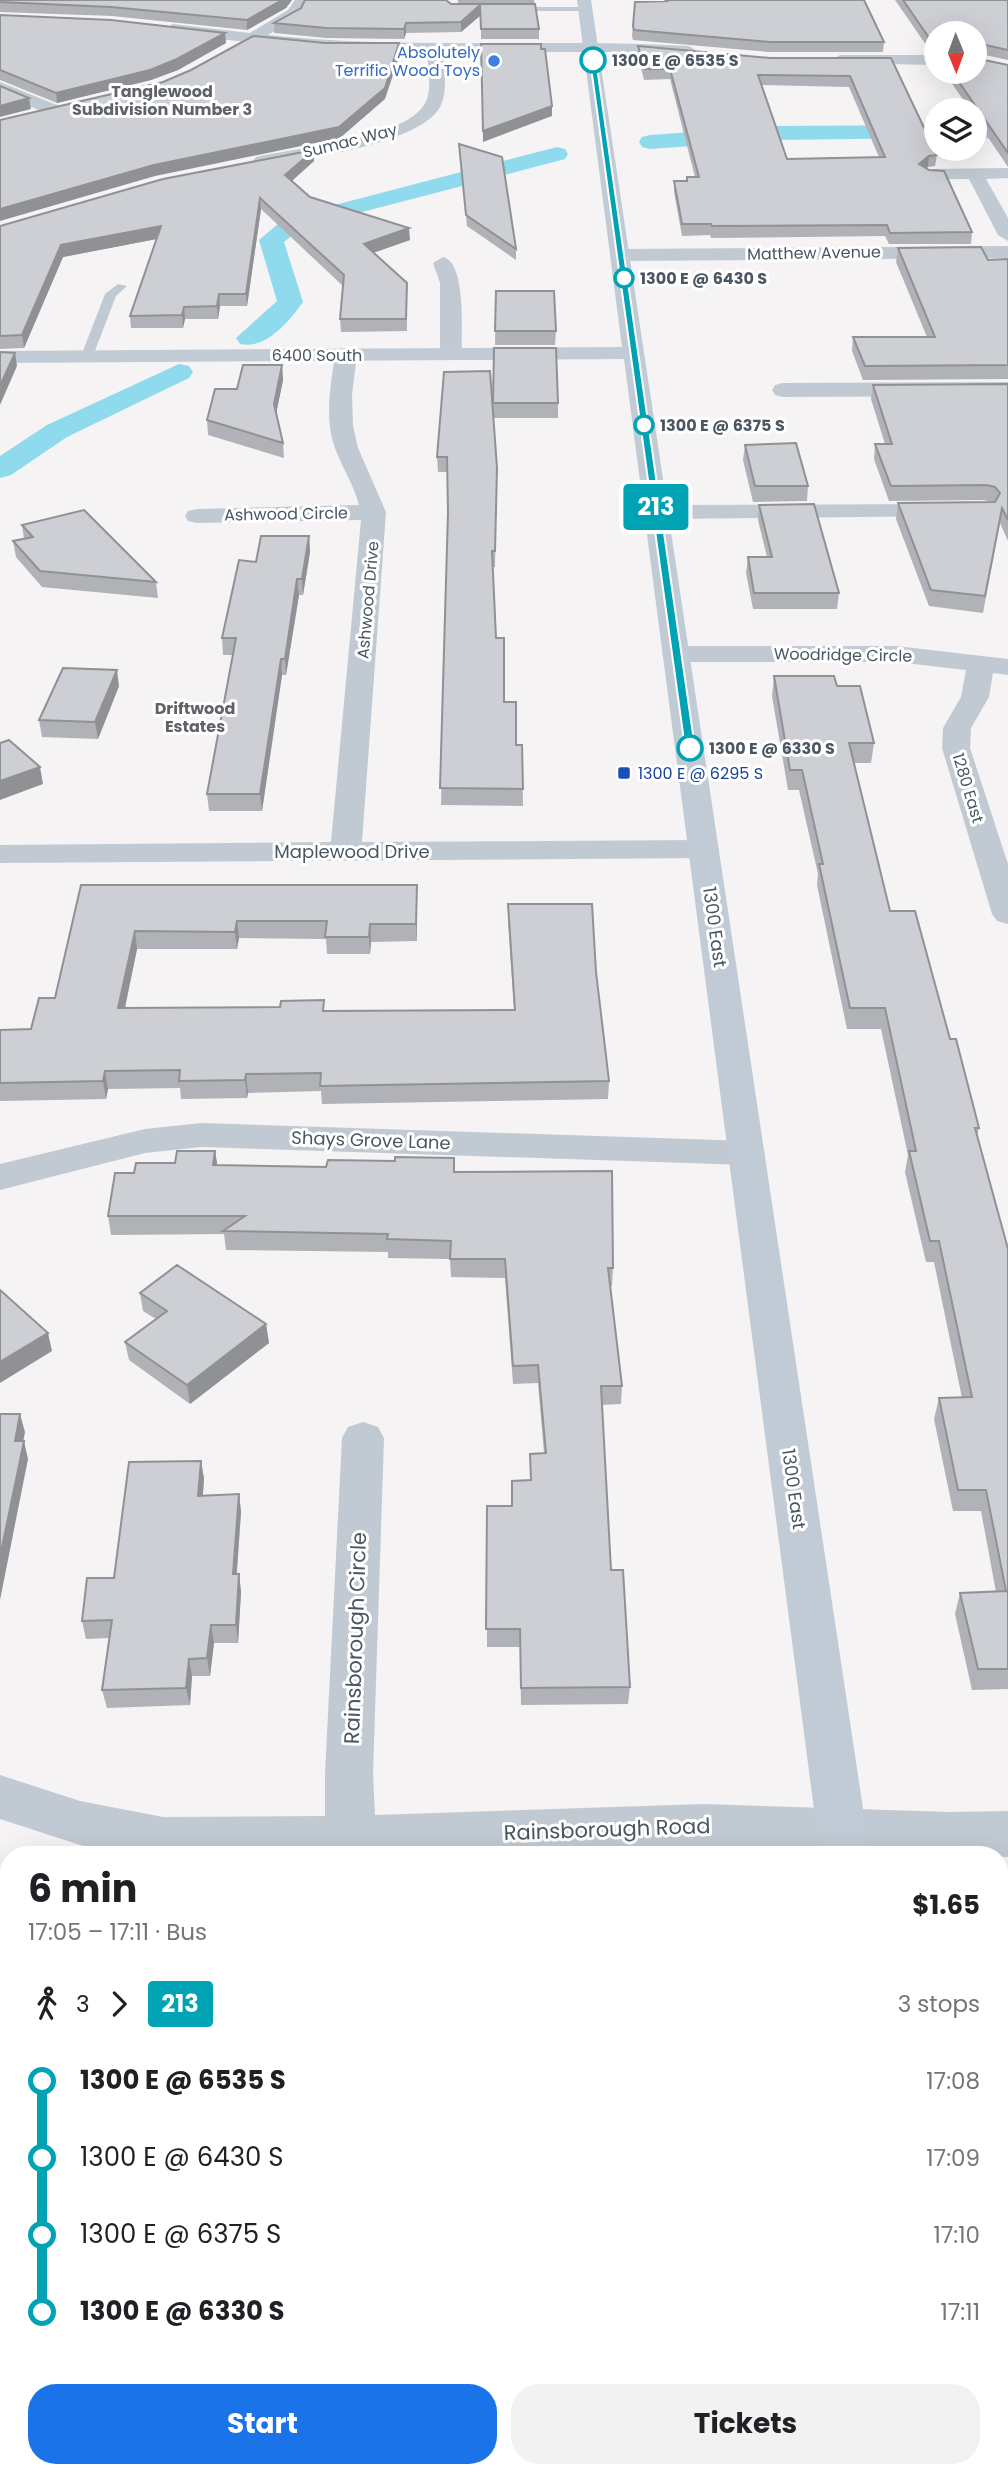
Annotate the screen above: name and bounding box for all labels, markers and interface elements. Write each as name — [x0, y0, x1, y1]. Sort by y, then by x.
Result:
north arrow — [924, 21, 987, 84]
map controls — [924, 21, 987, 161]
place label: Absolutely Terrific Wood Toys — [335, 41, 480, 82]
marker: 1300 E @ 6535 S — [580, 47, 606, 73]
place label: 1300 E @ 6535 S — [612, 49, 739, 72]
marker: Absolutely Terrific Wood Toys — [486, 53, 502, 69]
district label: Tanglewood Subdivision Number 3 — [72, 80, 252, 121]
button: layers — [924, 98, 987, 161]
street label: Sumac Way — [300, 118, 400, 164]
street label: Matthew Avenue — [747, 240, 881, 266]
place label: 1300 E @ 6430 S — [640, 267, 767, 290]
marker: 1300 E @ 6430 S — [614, 268, 634, 288]
street label: 6400 South — [272, 344, 362, 367]
place label: 1300 E @ 6375 S — [660, 414, 785, 437]
marker: 1300 E @ 6375 S — [634, 415, 654, 435]
line badge: 213 — [616, 484, 696, 530]
text: 213 — [637, 490, 675, 523]
street label: Ashwood Circle — [224, 501, 348, 527]
street label: Ashwood Drive — [351, 540, 385, 660]
street label: Woodridge Circle — [774, 642, 913, 668]
district label: Driftwood Estates — [155, 697, 235, 738]
marker: 1300 E @ 6330 S — [677, 735, 703, 761]
place label: 1300 E @ 6330 S — [709, 737, 835, 760]
street label: 1280 East — [946, 750, 990, 826]
place label: 1300 E @ 6295 S — [638, 762, 763, 785]
marker: 1300 E @ 6295 S — [616, 765, 632, 781]
street label: Maplewood Drive — [274, 839, 430, 864]
street label: 1300 East — [697, 885, 733, 969]
street label: Shays Grove Lane — [291, 1125, 451, 1155]
street label: 1300 East — [776, 1447, 812, 1531]
street label: Rainsborough Circle — [337, 1531, 373, 1745]
street label: Rainsborough Road — [503, 1811, 711, 1847]
text: 6 min — [28, 1862, 137, 1915]
text: $1.65 — [912, 1887, 980, 1923]
text: 17:05 – 17:11 · Bus — [28, 1916, 207, 1948]
icon: walk — [28, 1985, 66, 2023]
icon: forward — [100, 1985, 138, 2023]
text: 213 — [162, 1987, 199, 2020]
text: 3 — [76, 1988, 90, 2020]
text: 3 stops — [898, 1988, 980, 2020]
text: 1300 E @ 6535 S — [80, 2062, 286, 2098]
text: 17:08 — [926, 2065, 980, 2097]
text: 1300 E @ 6430 S — [80, 2139, 284, 2175]
text: 17:09 — [926, 2142, 980, 2174]
text: 1300 E @ 6375 S — [80, 2216, 281, 2252]
text: 17:10 — [933, 2219, 980, 2251]
text: 1300 E @ 6330 S — [80, 2293, 285, 2329]
text: 17:11 — [940, 2296, 980, 2328]
button: Start — [28, 2384, 497, 2464]
button: Tickets — [511, 2384, 980, 2464]

